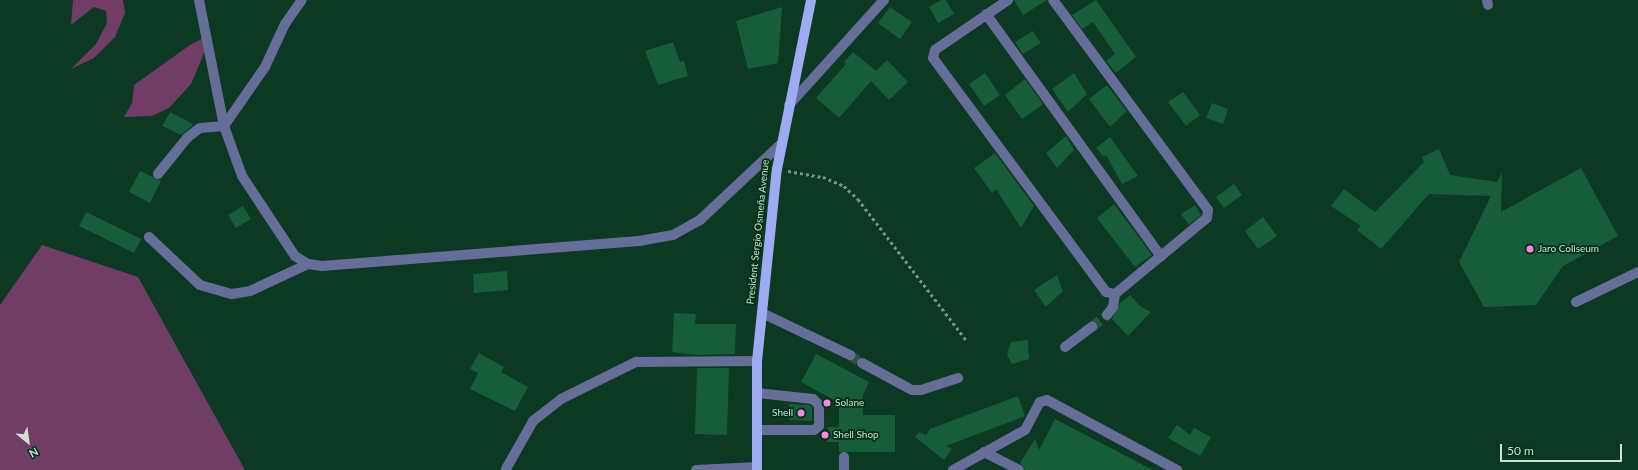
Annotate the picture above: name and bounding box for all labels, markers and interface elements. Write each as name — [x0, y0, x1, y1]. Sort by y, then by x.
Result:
street label: President Sergio Osmeña Avenue — [744, 159, 772, 305]
place label: Jaro Coliseum — [1538, 243, 1599, 255]
marker: Jaro Coliseum — [1525, 244, 1535, 254]
place label: Solane — [835, 397, 864, 409]
marker: Solane — [822, 398, 832, 408]
place label: Shell — [772, 407, 793, 419]
marker: Shell — [796, 408, 806, 418]
north arrow — [8, 422, 48, 462]
place label: Shell Shop — [833, 429, 879, 441]
marker: Shell Shop — [820, 430, 830, 440]
scale bar — [1502, 436, 1624, 462]
text: 50 m — [1507, 443, 1534, 458]
text: N — [27, 445, 41, 461]

